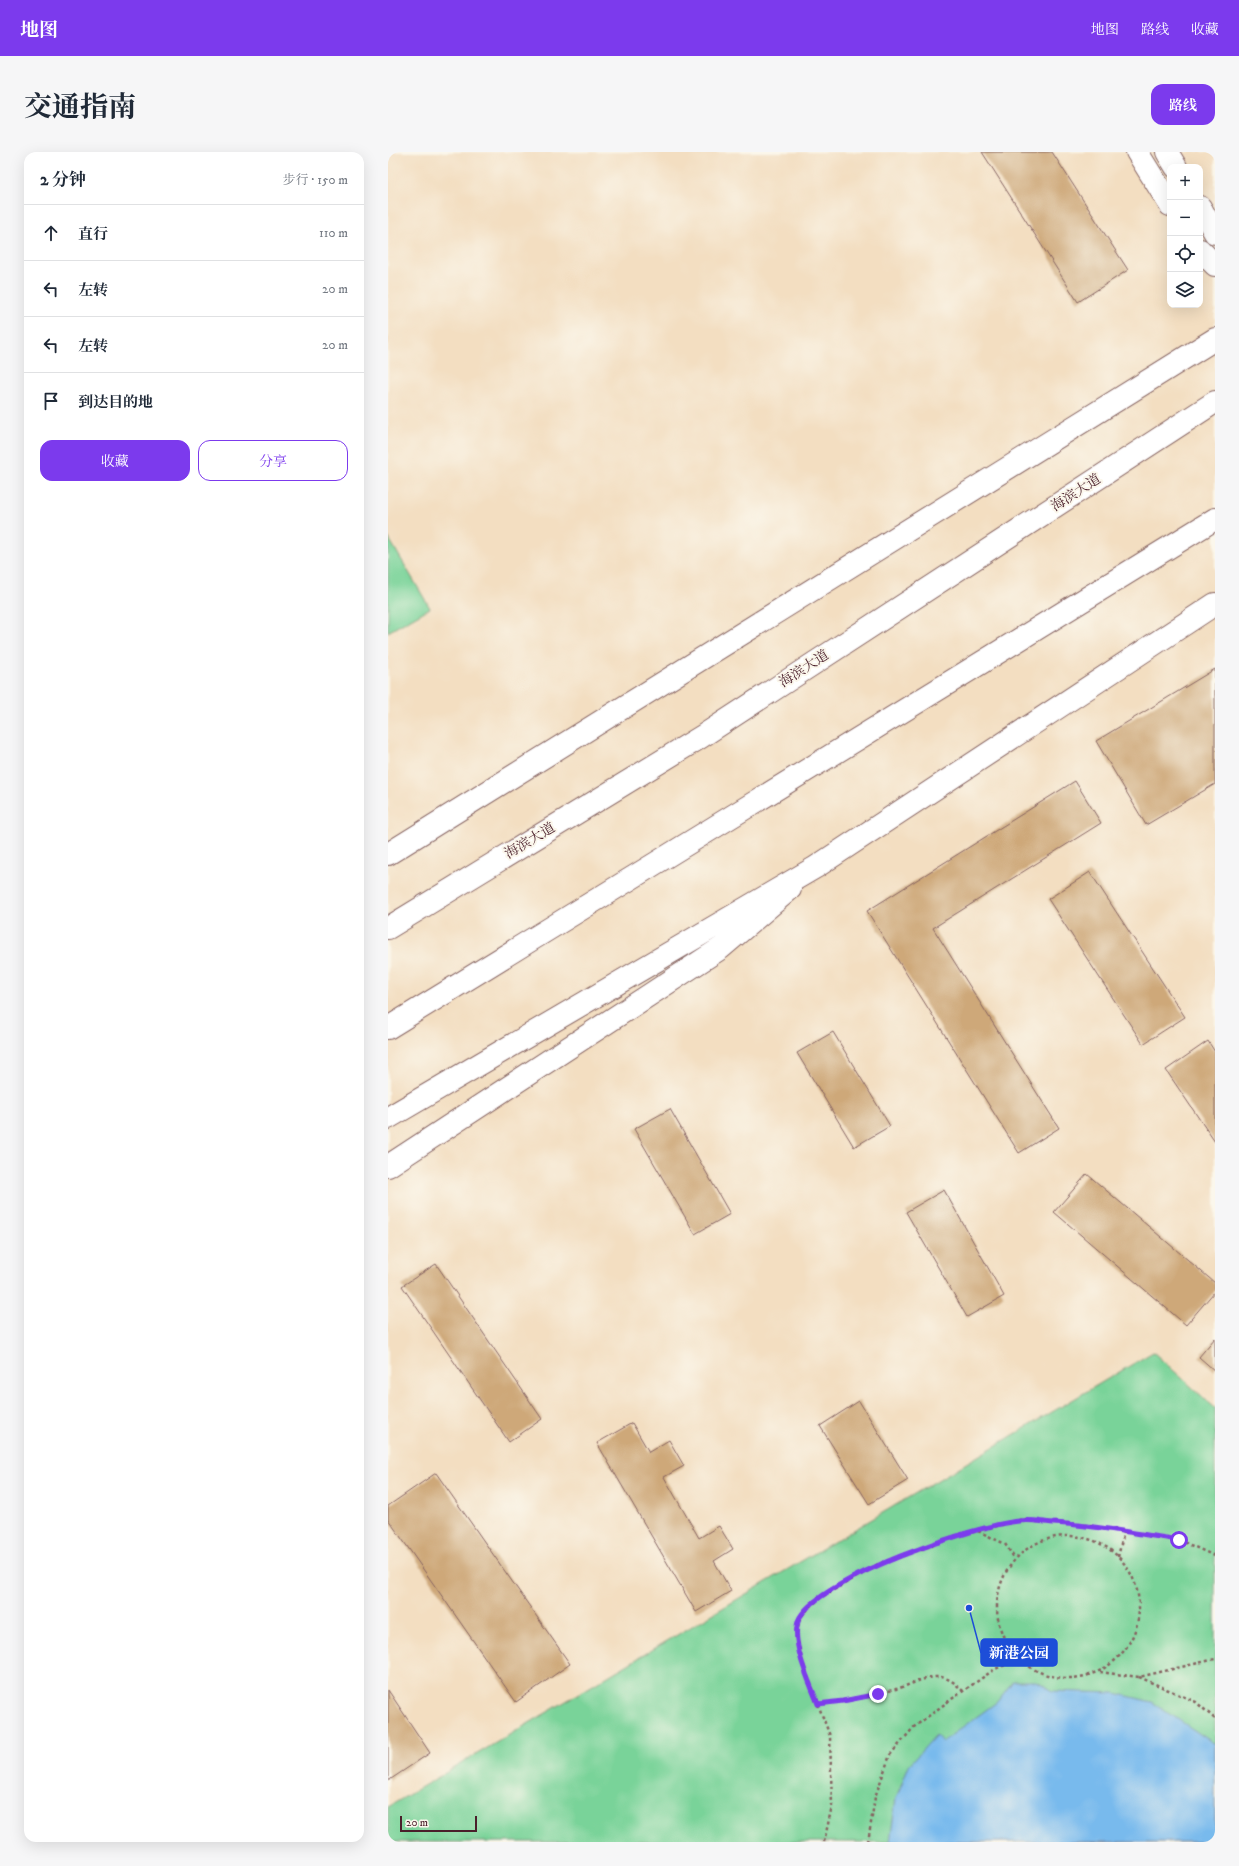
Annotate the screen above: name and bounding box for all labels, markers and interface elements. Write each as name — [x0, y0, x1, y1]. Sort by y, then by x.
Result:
text: 地图 — [20, 19, 58, 42]
text: 地图 — [1091, 21, 1119, 39]
text: 路线 — [1141, 21, 1169, 39]
text: 收藏 — [1191, 21, 1219, 39]
button: 路线 — [1151, 84, 1215, 125]
text: 交通指南 — [24, 90, 136, 125]
map controls — [1167, 164, 1203, 308]
button: + — [1167, 164, 1203, 200]
text: 2 分钟 — [40, 169, 86, 191]
text: 步行 · 150 m — [283, 172, 348, 188]
button: − — [1167, 200, 1203, 236]
icon: ahead — [40, 222, 62, 244]
text: 直行 — [78, 225, 108, 244]
text: 110 m — [319, 225, 348, 241]
button: locate — [1167, 236, 1203, 272]
button: layers — [1167, 272, 1203, 308]
icon: left — [40, 278, 62, 300]
text: 左转 — [78, 281, 108, 300]
text: 20 m — [322, 281, 348, 297]
icon: left — [40, 334, 62, 356]
text: 左转 — [78, 337, 108, 356]
text: 20 m — [322, 337, 348, 353]
icon: arrive — [40, 390, 62, 412]
text: 到达目的地 — [78, 393, 153, 412]
button: 收藏 — [40, 440, 190, 481]
button: 分享 — [198, 440, 348, 481]
street label: 海滨大道 — [1048, 470, 1104, 516]
street label: 海滨大道 — [776, 646, 832, 692]
street label: 海滨大道 — [501, 819, 559, 863]
route start — [1170, 1531, 1188, 1549]
callout: 新港公园 — [981, 1639, 1057, 1666]
text: 新港公园 — [989, 1644, 1049, 1663]
route end — [869, 1685, 887, 1703]
scale bar — [400, 1814, 477, 1833]
text: 20 m — [406, 1816, 428, 1830]

